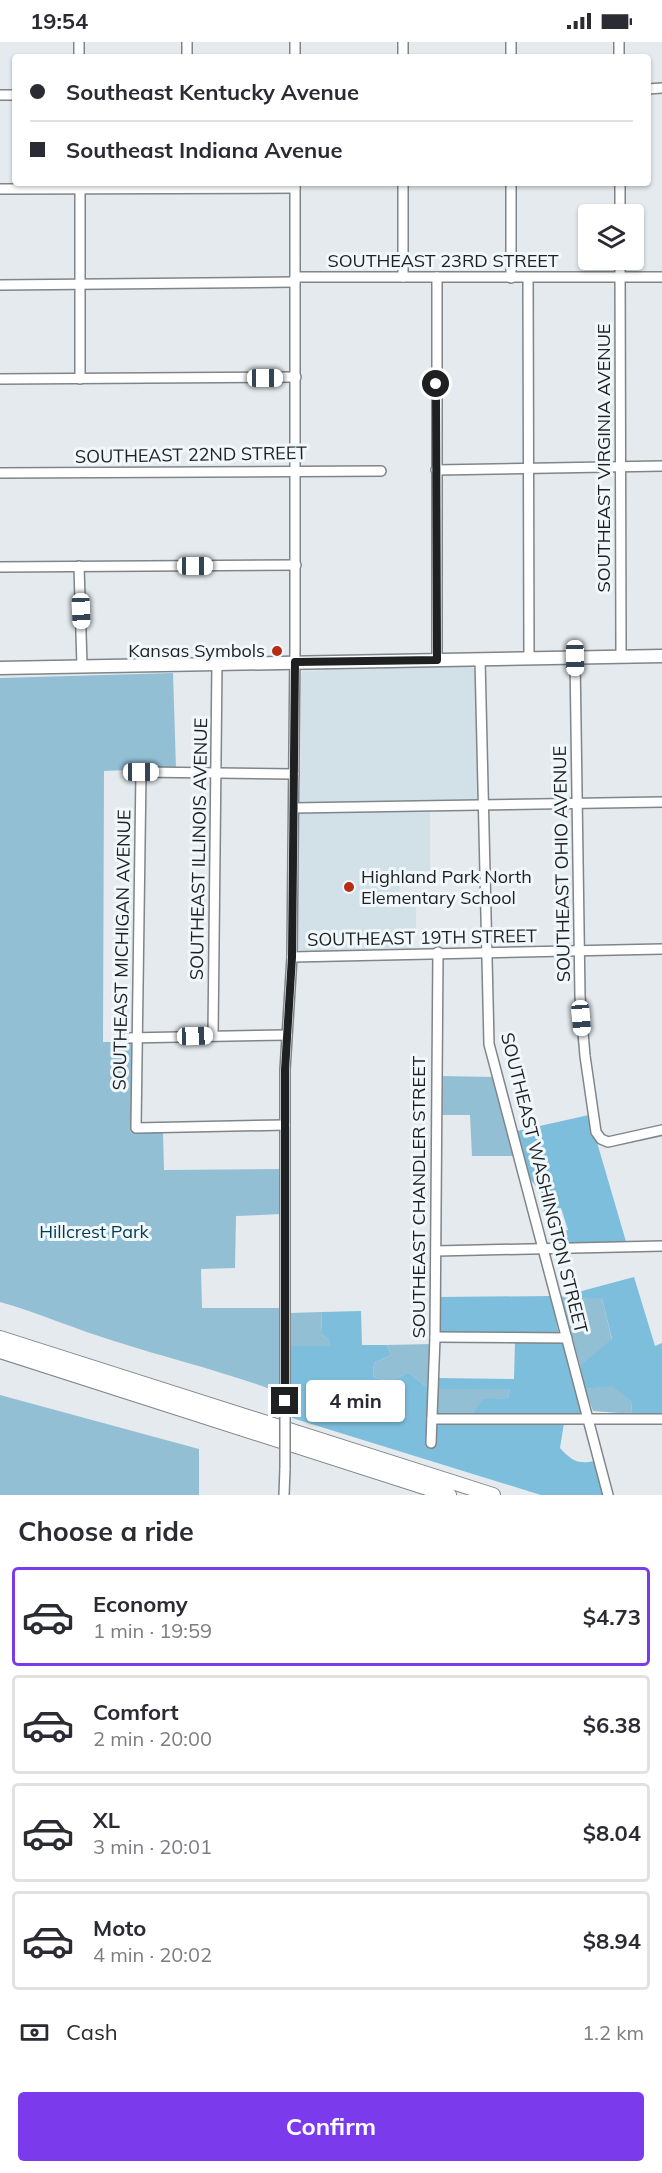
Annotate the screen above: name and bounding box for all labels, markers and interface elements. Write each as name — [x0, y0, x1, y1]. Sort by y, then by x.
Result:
text: 19:54 — [30, 7, 88, 35]
text: Southeast Kentucky Avenue — [66, 78, 359, 106]
text: Southeast Indiana Avenue — [66, 136, 343, 164]
map controls — [578, 204, 644, 270]
button: layers — [578, 204, 644, 270]
street label: SOUTHEAST 23RD STREET — [327, 249, 559, 272]
street label: SOUTHEAST VIRGINIA AVENUE — [592, 324, 615, 592]
car — [247, 369, 283, 387]
route start — [422, 370, 449, 397]
street label: SOUTHEAST 22ND STREET — [75, 441, 307, 468]
car — [177, 557, 213, 575]
car — [71, 593, 91, 629]
place label: Kansas Symbols — [128, 639, 265, 662]
car — [566, 640, 584, 676]
marker: Kansas Symbols — [270, 644, 284, 658]
street label: SOUTHEAST ILLINOIS AVENUE — [185, 718, 212, 980]
street label: SOUTHEAST OHIO AVENUE — [548, 746, 575, 982]
car — [123, 763, 159, 781]
street label: SOUTHEAST MICHIGAN AVENUE — [108, 809, 135, 1091]
place label: Highland Park North Elementary School — [361, 865, 532, 909]
marker: Highland Park North Elementary School — [342, 880, 356, 894]
street label: SOUTHEAST 19TH STREET — [307, 924, 537, 951]
car — [570, 999, 592, 1037]
car — [177, 1026, 213, 1046]
street label: SOUTHEAST WASHINGTON STREET — [496, 1030, 593, 1336]
street label: SOUTHEAST CHANDLER STREET — [407, 1056, 430, 1338]
park label: Hillcrest Park — [39, 1220, 149, 1243]
callout: 4 min — [306, 1380, 405, 1422]
route end — [271, 1387, 298, 1414]
text: 4 min — [329, 1388, 382, 1413]
text: Choose a ride — [18, 1514, 194, 1548]
icon: car — [21, 1590, 75, 1644]
text: Economy — [93, 1590, 188, 1618]
text: $4.73 — [583, 1603, 641, 1631]
text: 1 min · 19:59 — [93, 1618, 212, 1643]
icon: car — [21, 1698, 75, 1752]
text: Comfort — [93, 1698, 179, 1726]
text: $6.38 — [583, 1711, 641, 1739]
text: 2 min · 20:00 — [93, 1726, 212, 1751]
icon: car — [21, 1806, 75, 1860]
text: XL — [93, 1806, 120, 1834]
text: $8.04 — [583, 1819, 641, 1847]
text: 3 min · 20:01 — [93, 1834, 212, 1859]
icon: car — [21, 1914, 75, 1968]
text: Moto — [93, 1914, 146, 1942]
text: $8.94 — [583, 1927, 641, 1955]
text: 4 min · 20:02 — [93, 1942, 212, 1967]
icon: cash — [18, 2016, 51, 2049]
text: Cash — [66, 2018, 118, 2046]
text: 1.2 km — [582, 2020, 644, 2045]
button: Confirm — [18, 2092, 644, 2161]

